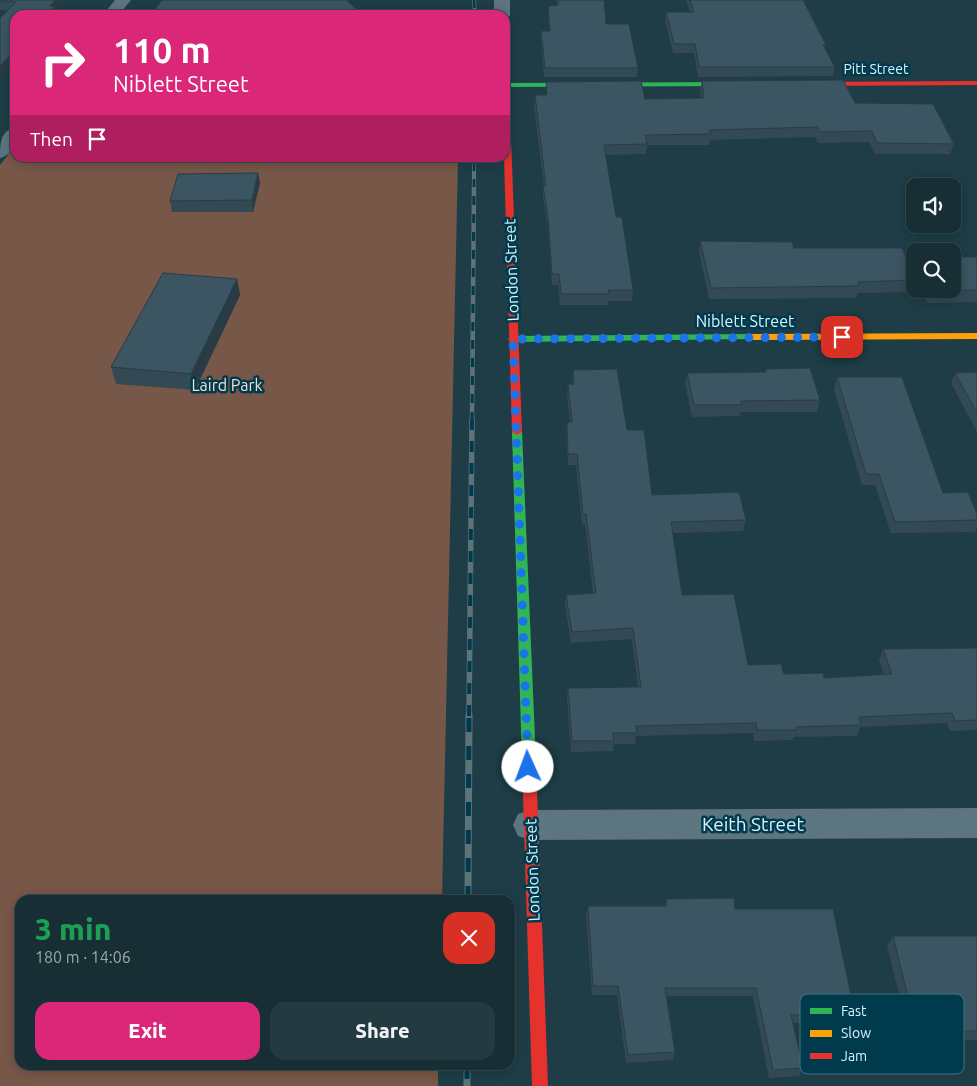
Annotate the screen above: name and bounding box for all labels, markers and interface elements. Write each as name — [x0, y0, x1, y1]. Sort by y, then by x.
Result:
icon: right — [30, 30, 95, 95]
text: 110 m — [113, 30, 211, 70]
street label: Pitt Street — [843, 61, 909, 77]
text: Niblett Street — [113, 71, 249, 96]
icon: arrive — [83, 125, 111, 153]
text: Then — [30, 128, 73, 150]
map controls — [906, 178, 961, 298]
button: sound — [906, 178, 961, 233]
street label: London Street — [500, 218, 522, 322]
button: search — [906, 243, 961, 298]
street label: Niblett Street — [696, 312, 795, 330]
pin — [821, 316, 863, 358]
icon: arrive — [828, 323, 856, 351]
park label: Laird Park — [191, 376, 263, 394]
position arrow — [501, 740, 553, 792]
street label: Keith Street — [702, 813, 805, 835]
street label: London Street — [521, 818, 543, 922]
text: 3 min — [35, 912, 111, 946]
button: close — [443, 912, 495, 964]
text: 180 m · 14:06 — [35, 948, 131, 966]
legend — [800, 994, 964, 1074]
button: Exit — [35, 1002, 260, 1060]
button: Share — [270, 1002, 495, 1060]
text: Fast — [841, 1003, 867, 1019]
text: Slow — [841, 1025, 871, 1041]
text: Jam — [841, 1048, 867, 1064]

